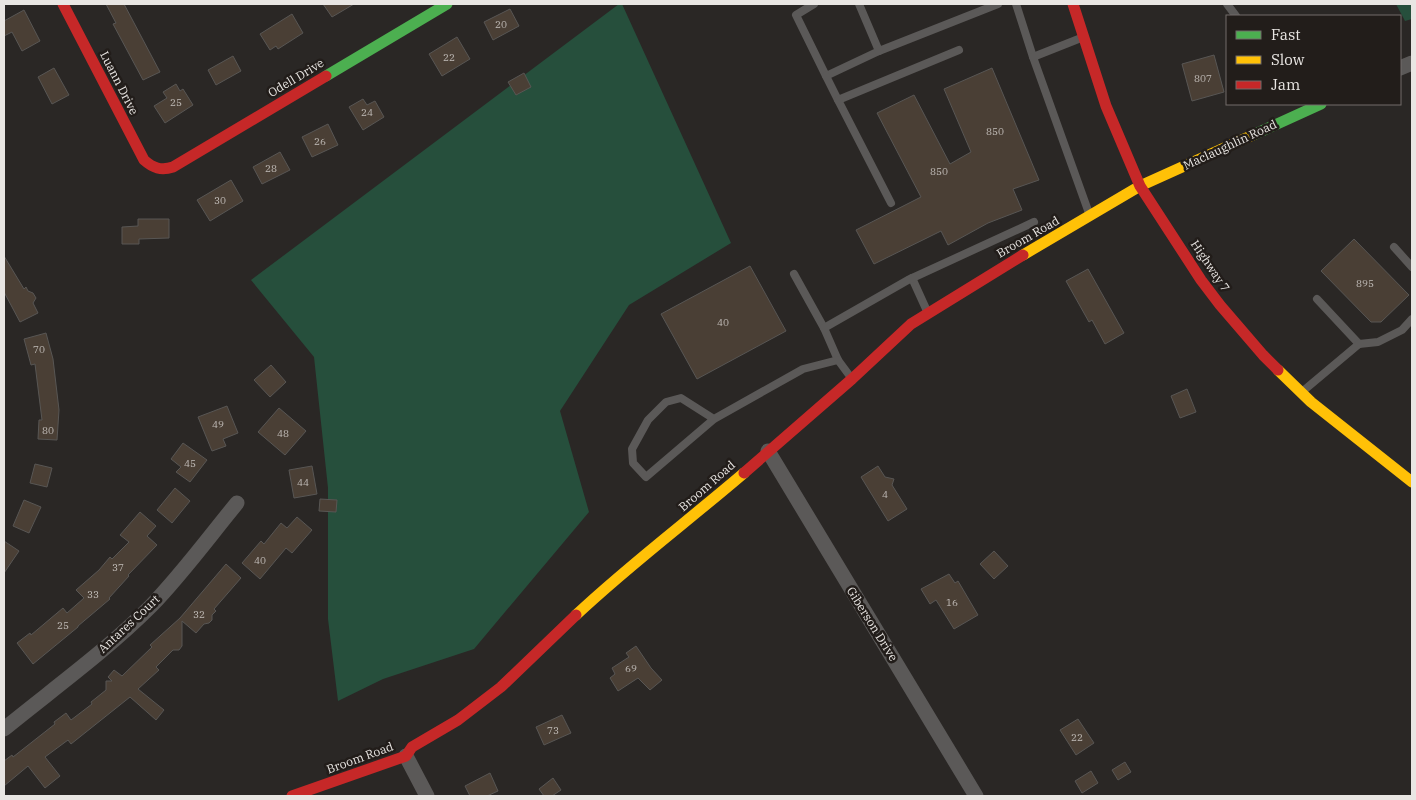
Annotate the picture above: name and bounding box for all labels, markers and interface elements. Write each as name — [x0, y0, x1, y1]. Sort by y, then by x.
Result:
legend — [1226, 15, 1401, 105]
house number: 20 — [495, 18, 507, 31]
text: Fast — [1271, 25, 1301, 44]
street label: Luann Drive — [97, 48, 142, 117]
text: Slow — [1271, 50, 1305, 69]
house number: 22 — [443, 51, 455, 64]
street label: Odell Drive — [265, 55, 326, 100]
house number: 807 — [1194, 72, 1212, 85]
text: Jam — [1271, 75, 1300, 94]
house number: 25 — [170, 96, 182, 109]
house number: 24 — [361, 106, 373, 119]
street label: Maclaughlin Road — [1181, 116, 1279, 173]
house number: 850 — [986, 125, 1004, 138]
house number: 26 — [314, 135, 326, 148]
house number: 28 — [265, 162, 277, 175]
house number: 850 — [930, 165, 948, 178]
house number: 30 — [214, 194, 226, 207]
street label: Broom Road — [994, 213, 1062, 261]
street label: Highway 7 — [1188, 237, 1233, 294]
house number: 895 — [1356, 277, 1374, 290]
house number: 40 — [717, 316, 729, 329]
house number: 70 — [33, 343, 45, 356]
house number: 49 — [212, 418, 224, 431]
house number: 80 — [42, 424, 54, 437]
house number: 48 — [277, 427, 289, 440]
house number: 45 — [184, 457, 196, 470]
street label: Broom Road — [675, 457, 738, 514]
house number: 44 — [297, 476, 309, 489]
house number: 4 — [882, 488, 888, 501]
house number: 40 — [254, 554, 266, 567]
house number: 37 — [112, 561, 124, 574]
street label: Giberson Drive — [844, 584, 901, 664]
house number: 33 — [87, 588, 99, 601]
street label: Antares Court — [95, 591, 163, 656]
house number: 16 — [946, 596, 958, 609]
house number: 32 — [193, 608, 205, 621]
house number: 25 — [57, 619, 69, 632]
house number: 69 — [625, 662, 637, 675]
house number: 73 — [547, 724, 559, 737]
house number: 22 — [1071, 731, 1083, 744]
street label: Broom Road — [324, 739, 395, 777]

